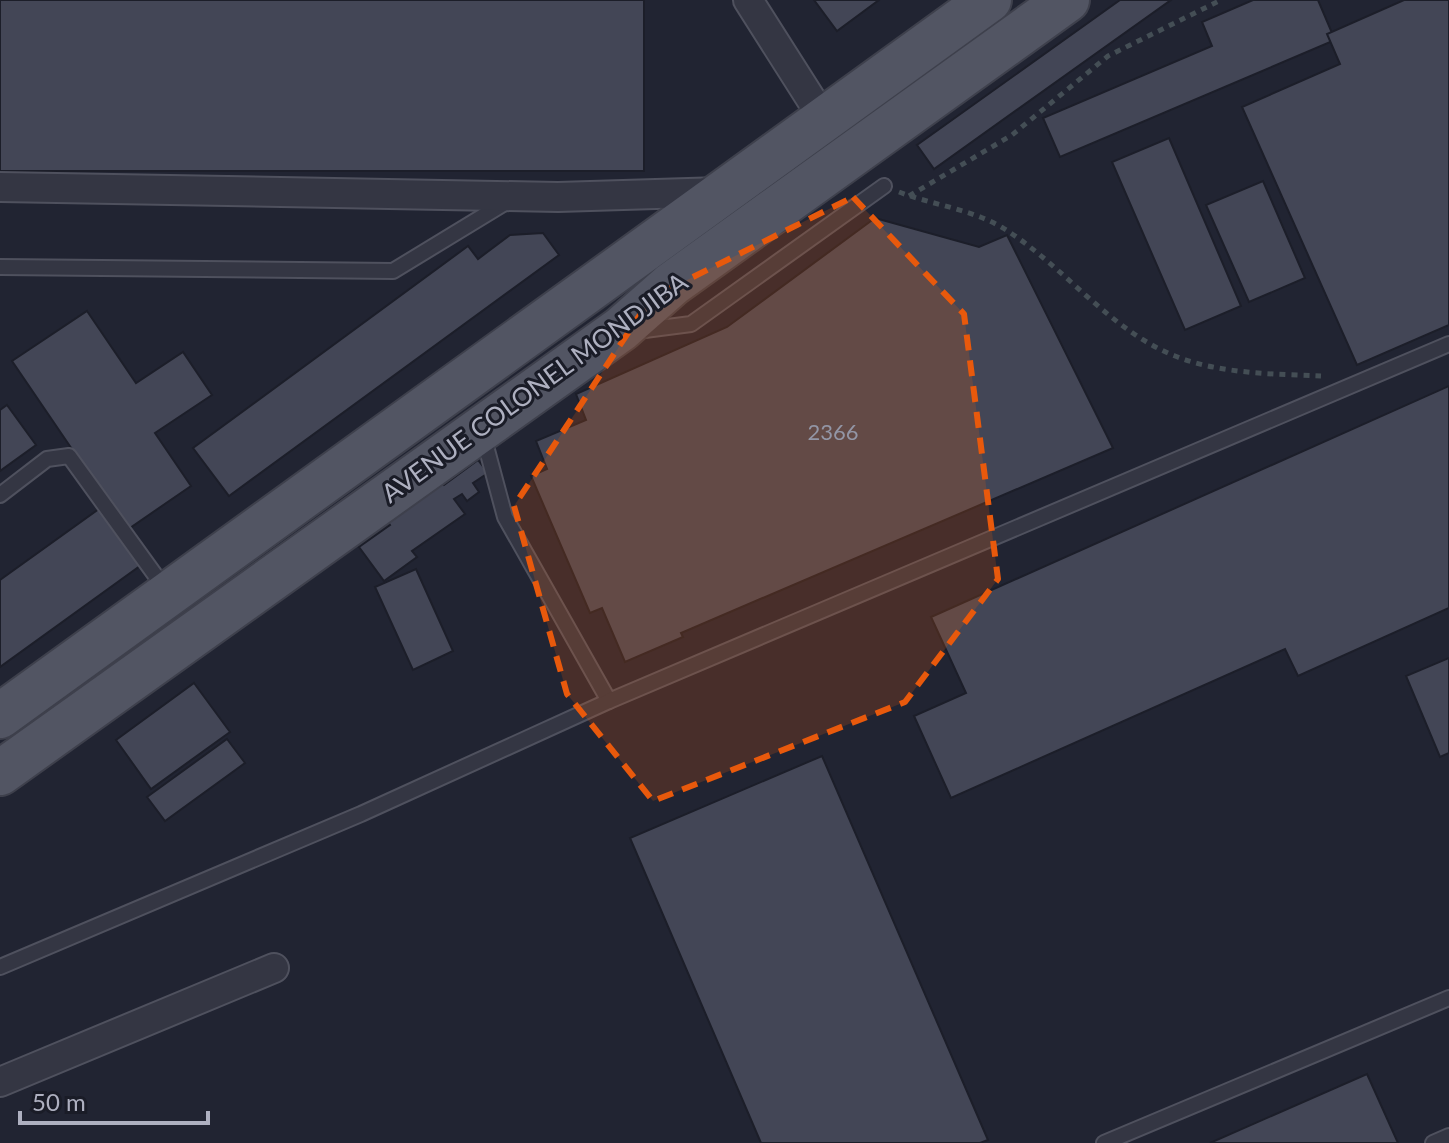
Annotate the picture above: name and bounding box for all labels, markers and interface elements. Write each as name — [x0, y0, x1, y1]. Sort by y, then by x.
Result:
street label: AVENUE COLONEL MONDJIBA — [375, 265, 694, 509]
house number: 2366 — [807, 418, 859, 445]
scale bar — [20, 1075, 208, 1125]
text: 50 m — [32, 1087, 86, 1116]

